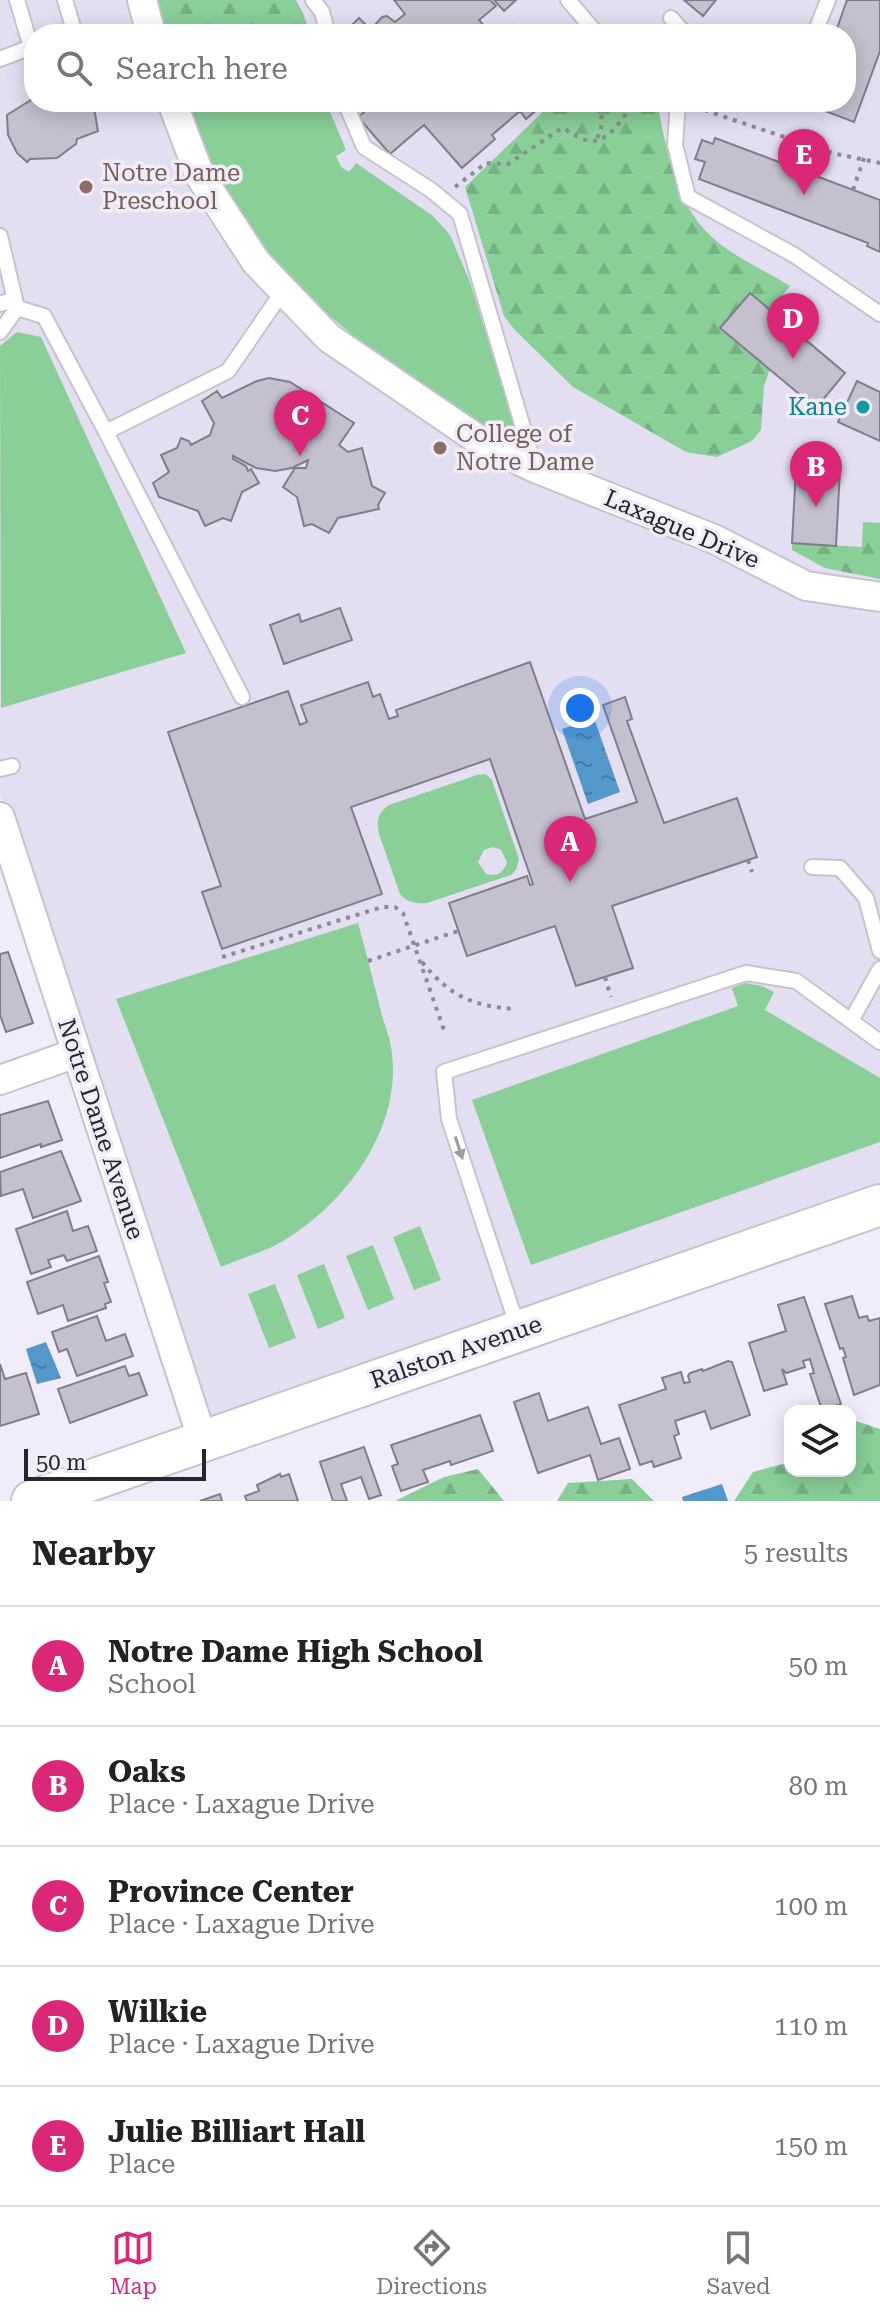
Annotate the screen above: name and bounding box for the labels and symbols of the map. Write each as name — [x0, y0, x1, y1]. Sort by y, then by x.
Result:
pin: E — [778, 129, 830, 195]
place label: Notre Dame Preschool — [102, 159, 240, 215]
marker: Notre Dame Preschool — [77, 178, 95, 196]
pin: D — [767, 293, 819, 359]
pin: C — [274, 390, 326, 456]
place label: Kane — [788, 393, 847, 421]
marker: Kane — [854, 398, 872, 416]
place label: College of Notre Dame — [456, 420, 594, 476]
marker: College of Notre Dame — [431, 439, 449, 457]
pin: B — [790, 441, 842, 507]
street label: Laxague Drive — [600, 484, 764, 574]
your location — [560, 688, 600, 728]
pin: A — [544, 816, 596, 882]
street label: Notre Dame Avenue — [52, 1015, 150, 1243]
one-way arrow — [453, 1136, 465, 1160]
street label: Ralston Avenue — [367, 1310, 545, 1394]
scale bar — [24, 1445, 206, 1481]

